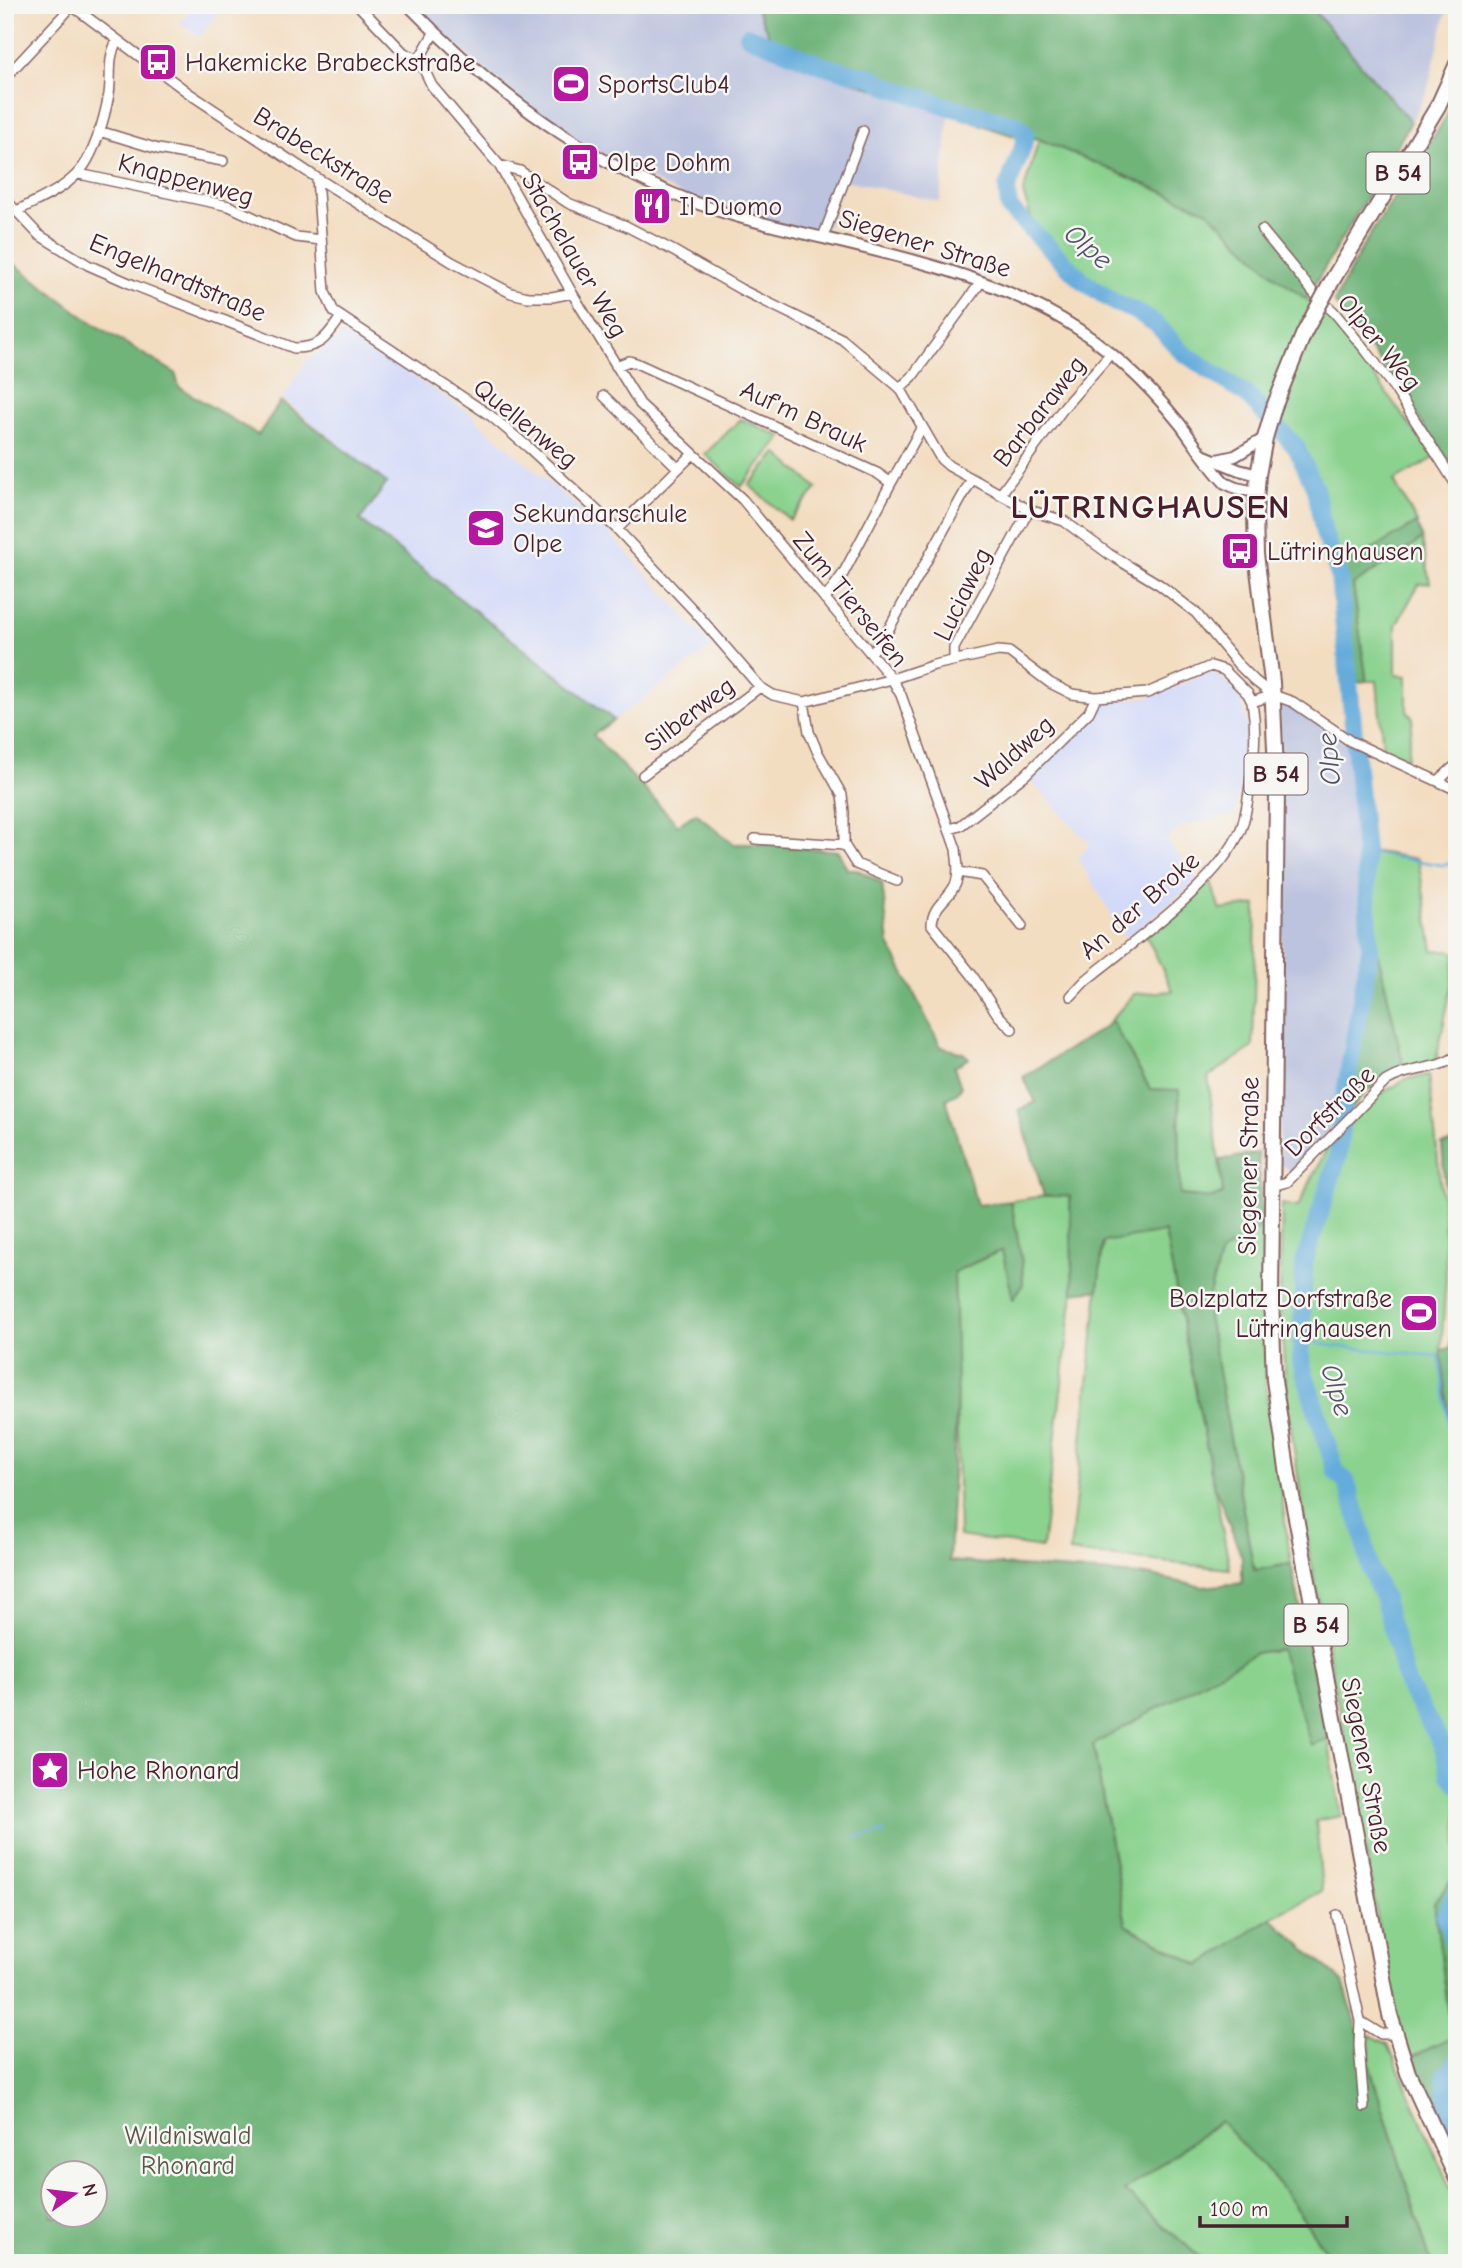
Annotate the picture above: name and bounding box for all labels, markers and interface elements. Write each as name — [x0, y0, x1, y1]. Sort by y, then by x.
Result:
bus stop icon: Hakemicke Brabeckstraße — [137, 41, 179, 83]
place label: Hakemicke Brabeckstraße — [185, 48, 476, 78]
sports icon: SportsClub4 — [550, 63, 592, 105]
place label: SportsClub4 — [598, 70, 730, 100]
street label: Brabeckstraße — [248, 101, 399, 211]
bus stop icon: Olpe Dohm — [559, 141, 601, 183]
street label: Knappenweg — [115, 147, 257, 212]
place label: Olpe Dohm — [607, 148, 730, 178]
road number: B 54 — [1366, 153, 1430, 194]
street label: Stachelauer Weg — [515, 167, 634, 344]
restaurant icon: Il Duomo — [631, 185, 673, 227]
place label: Il Duomo — [679, 192, 782, 222]
street label: Siegener Straße — [835, 204, 1014, 284]
water label: Olpe — [1058, 217, 1119, 276]
street label: Engelhardtstraße — [85, 227, 270, 329]
street label: Olper Weg — [1331, 288, 1427, 397]
street label: Barbaraweg — [987, 350, 1092, 473]
street label: Quellenweg — [467, 373, 584, 475]
street label: Auf'm Brauk — [736, 375, 872, 459]
district label: LÜTRINGHAUSEN — [1010, 488, 1292, 526]
place label: Sekundarschule Olpe — [513, 499, 687, 559]
school or university icon: Sekundarschule Olpe — [465, 507, 507, 549]
street label: Zum Tierseifen — [787, 526, 914, 673]
bus stop icon: Lütringhausen — [1219, 530, 1261, 572]
place label: Lütringhausen — [1267, 537, 1424, 567]
street label: Luciaweg — [928, 543, 998, 646]
street label: Silberweg — [639, 671, 741, 758]
street label: Waldweg — [969, 710, 1060, 796]
water label: Olpe — [1311, 731, 1347, 787]
road number: B 54 — [1244, 754, 1308, 794]
street label: An der Broke — [1074, 846, 1206, 966]
street label: Dorfstraße — [1278, 1060, 1381, 1163]
street label: Siegener Straße — [1232, 1077, 1266, 1255]
place label: Bolzplatz Dorfstraße Lütringhausen — [1169, 1284, 1392, 1344]
sports icon: Bolzplatz Dorfstraße Lütringhausen — [1398, 1292, 1440, 1334]
water label: Olpe — [1314, 1360, 1360, 1420]
road number: B 54 — [1284, 1604, 1348, 1646]
street label: Siegener Straße — [1334, 1675, 1398, 1856]
place icon: Hohe Rhonard — [29, 1749, 71, 1791]
place label: Hohe Rhonard — [77, 1756, 240, 1786]
park label: Wildniswald Rhonard — [125, 2121, 251, 2181]
north arrow — [38, 2160, 108, 2230]
text: N — [77, 2181, 102, 2199]
scale bar — [1200, 2184, 1346, 2228]
text: 100 m — [1210, 2197, 1268, 2221]

